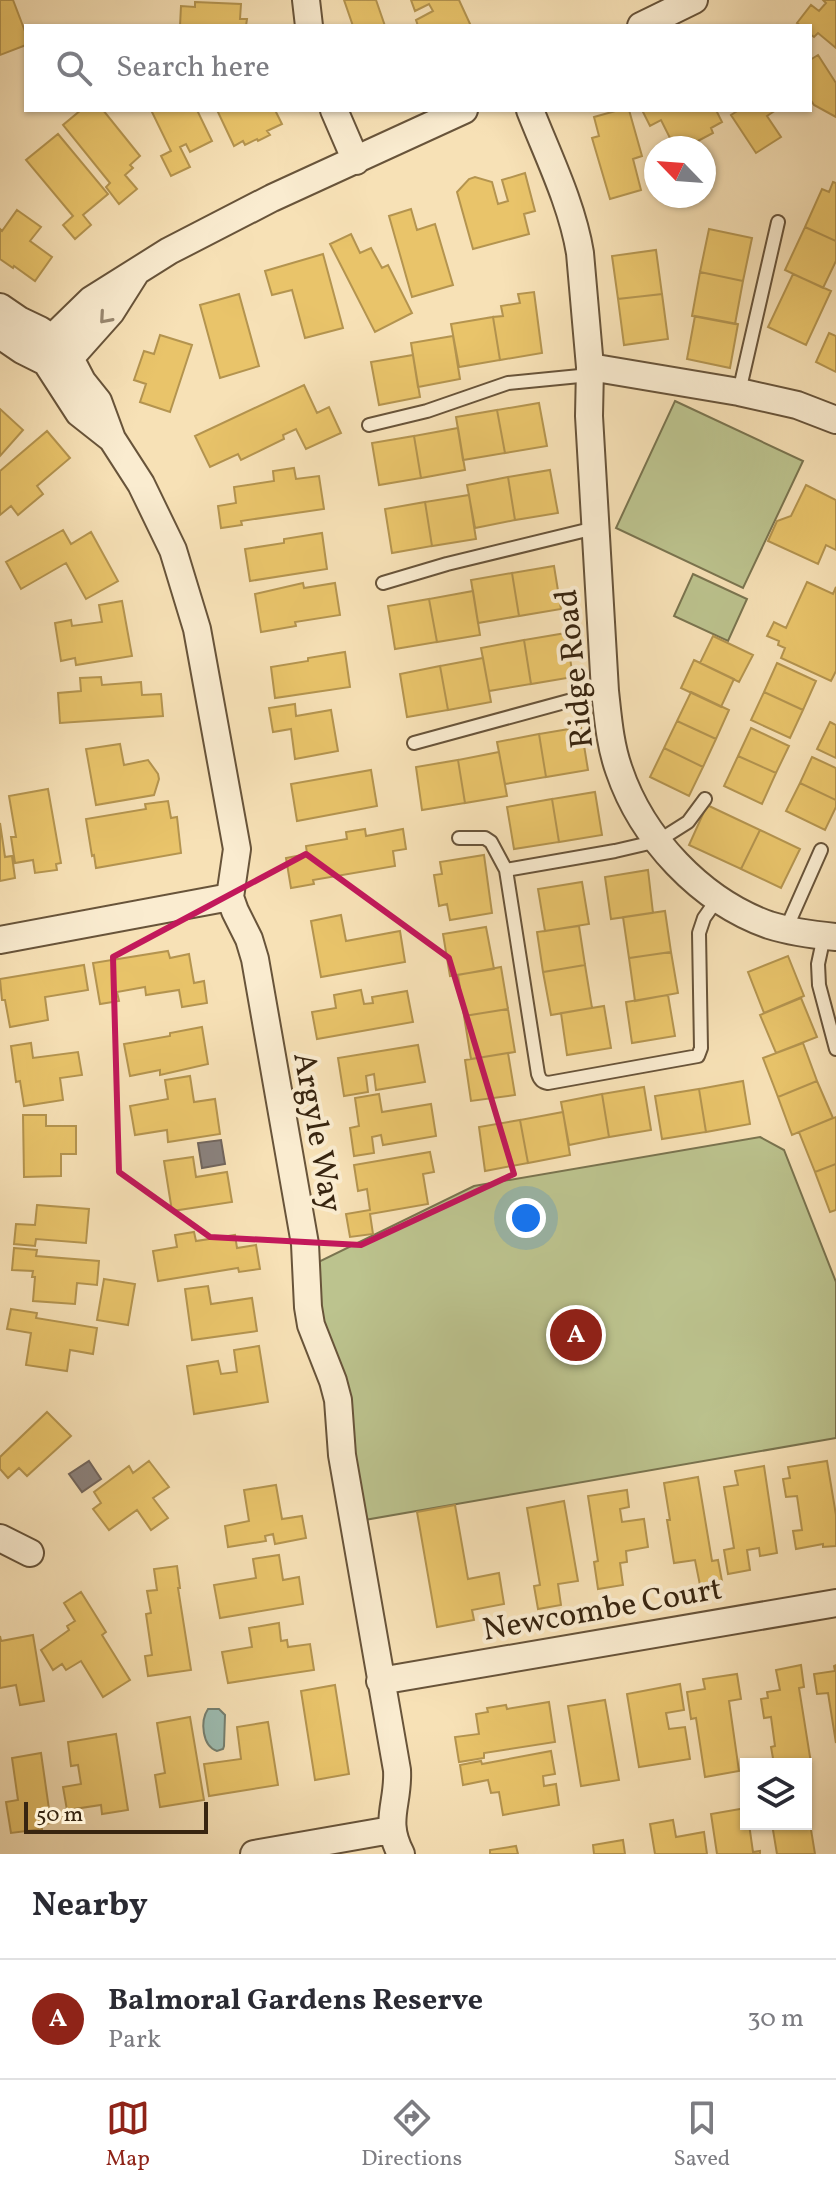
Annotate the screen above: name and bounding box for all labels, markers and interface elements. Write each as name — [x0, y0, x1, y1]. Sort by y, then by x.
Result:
search box — [24, 24, 812, 112]
icon: search — [52, 46, 96, 90]
text: Search here — [116, 47, 270, 89]
north arrow — [644, 136, 716, 208]
one-way arrow — [100, 308, 115, 323]
street label: Ridge Road — [546, 587, 606, 750]
street label: Argyle Way — [280, 1049, 352, 1216]
your location — [506, 1198, 546, 1238]
pin: A — [550, 1305, 602, 1365]
street label: Newcombe Court — [479, 1568, 726, 1654]
map controls — [740, 1758, 812, 1830]
button: layers — [740, 1758, 812, 1830]
scale bar — [24, 1798, 208, 1834]
text: 50 m — [36, 1800, 83, 1831]
text: Nearby — [32, 1883, 148, 1930]
text: Balmoral Gardens Reserve — [108, 1980, 483, 2022]
text: A — [49, 2001, 67, 2037]
text: 30 m — [747, 2001, 804, 2037]
text: Park — [108, 2022, 161, 2058]
tab: Map — [106, 2096, 150, 2175]
tab: Directions — [361, 2096, 462, 2175]
tab: Saved — [674, 2096, 730, 2175]

